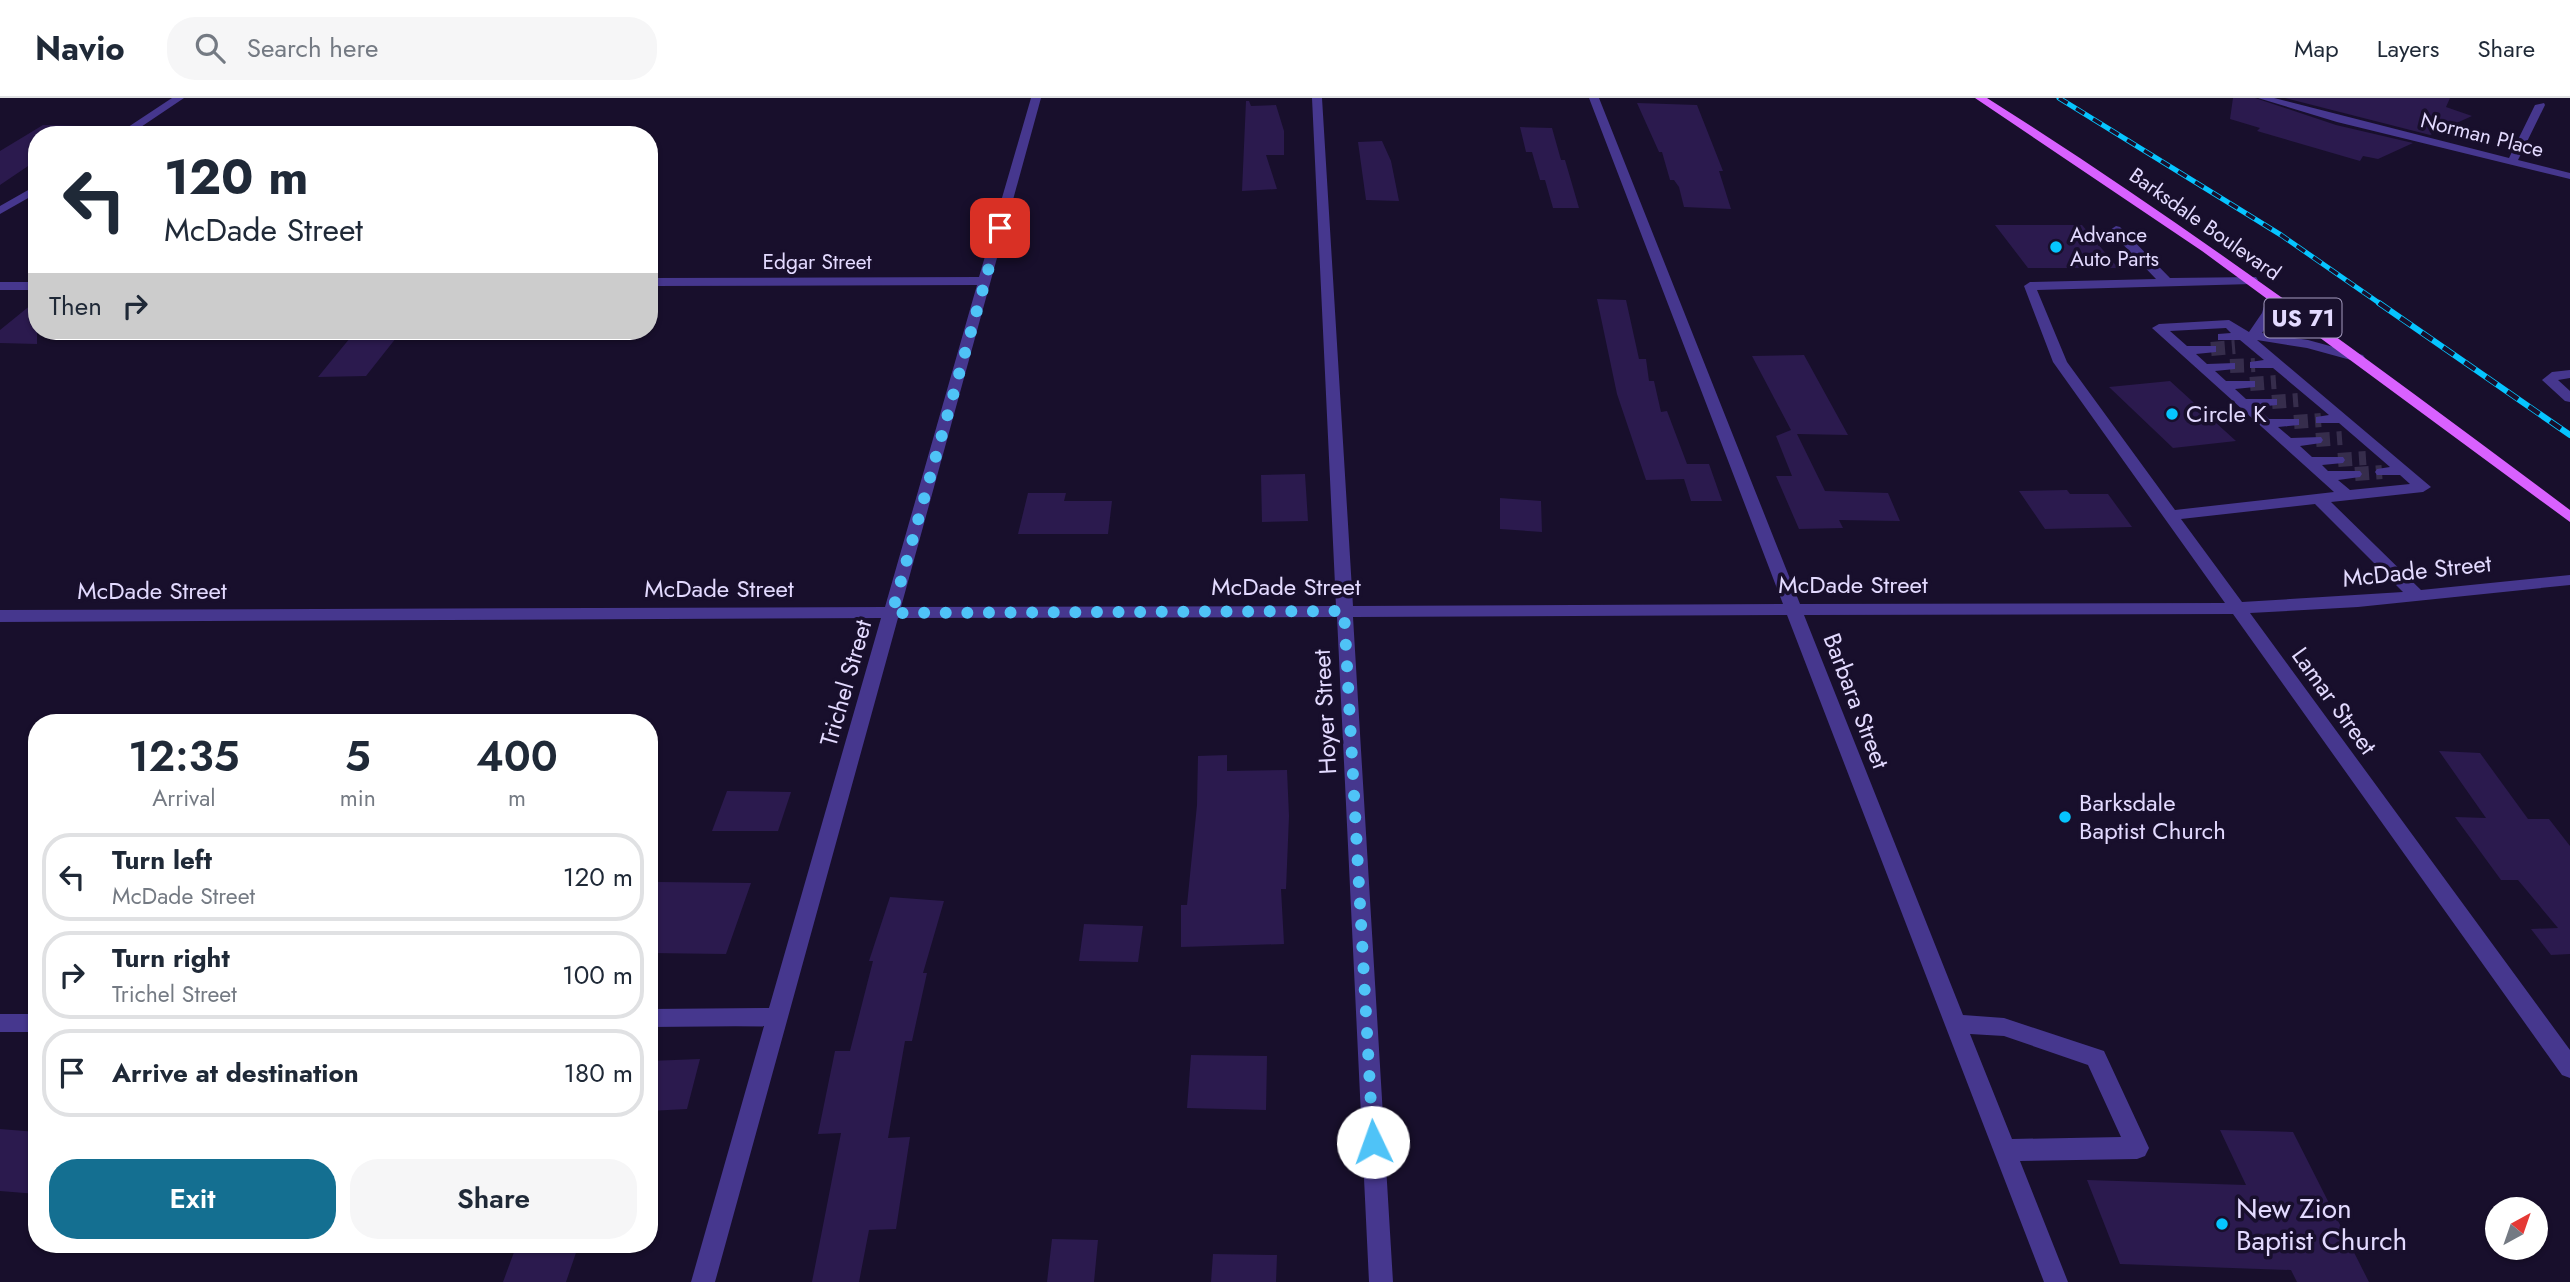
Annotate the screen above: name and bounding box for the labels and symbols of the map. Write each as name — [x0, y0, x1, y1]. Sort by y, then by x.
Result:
street label: Norman Place — [2417, 105, 2547, 165]
street label: Barksdale Boulevard — [2123, 160, 2287, 288]
pin — [970, 198, 1030, 258]
place label: Advance Auto Parts — [2070, 220, 2159, 274]
marker: Advance Auto Parts — [2048, 239, 2064, 255]
street label: Edgar Street — [762, 247, 872, 277]
road number: US 71 — [2264, 298, 2342, 338]
place label: Circle K — [2186, 396, 2267, 431]
marker: Circle K — [2164, 406, 2180, 422]
street label: McDade Street — [2341, 545, 2493, 596]
street label: McDade Street — [1778, 567, 1928, 602]
street label: McDade Street — [1211, 569, 1361, 604]
street label: McDade Street — [644, 571, 794, 606]
street label: McDade Street — [77, 573, 227, 608]
street label: Trichel Street — [811, 615, 880, 750]
street label: Barbara Street — [1815, 628, 1898, 774]
street label: Lamar Street — [2283, 640, 2386, 762]
street label: Hoyer Street — [1304, 648, 1345, 775]
place label: Barksdale Baptist Church — [2079, 785, 2226, 848]
marker: Barksdale Baptist Church — [2057, 809, 2073, 825]
position arrow — [1336, 1105, 1410, 1179]
place label: New Zion Baptist Church — [2236, 1188, 2407, 1261]
north arrow — [2485, 1197, 2548, 1260]
marker: New Zion Baptist Church — [2214, 1216, 2230, 1232]

